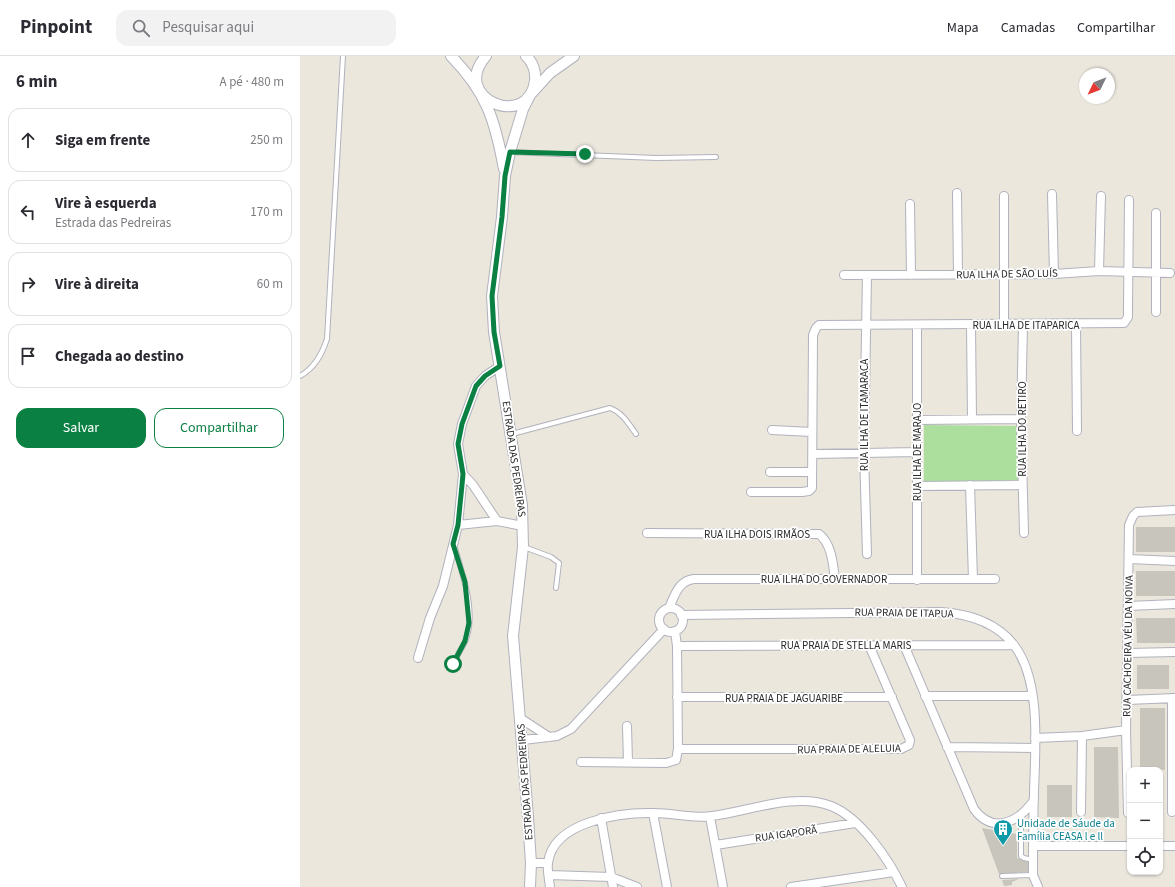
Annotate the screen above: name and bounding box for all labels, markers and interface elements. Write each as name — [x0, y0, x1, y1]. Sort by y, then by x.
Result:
search box — [116, 10, 396, 46]
text: Pinpoint — [20, 14, 92, 41]
icon: search — [130, 17, 152, 39]
text: Pesquisar aqui — [162, 17, 254, 38]
text: Mapa — [947, 18, 979, 38]
text: Camadas — [1001, 18, 1055, 38]
text: Compartilhar — [1077, 18, 1155, 38]
north arrow — [1079, 68, 1115, 104]
text: 6 min — [16, 70, 57, 94]
text: A pé · 480 m — [219, 73, 284, 91]
icon: ahead — [17, 129, 39, 151]
text: Siga em frente — [55, 130, 150, 151]
text: 250 m — [250, 131, 283, 149]
route end — [576, 145, 594, 163]
text: Vire à esquerda — [55, 193, 157, 214]
icon: left — [17, 201, 39, 223]
text: 170 m — [250, 203, 283, 221]
text: Estrada das Pedreiras — [55, 214, 171, 232]
street label: RUA ILHA DE SÃO LUÍS — [956, 266, 1058, 282]
icon: right — [17, 273, 39, 295]
text: Vire à direita — [55, 274, 139, 295]
text: 60 m — [257, 275, 283, 293]
street label: RUA ILHA DE ITAPARICA — [972, 318, 1080, 333]
icon: arrive — [17, 345, 39, 367]
text: Chegada ao destino — [55, 346, 184, 367]
street label: RUA ILHA DE ITAMARACA — [857, 359, 872, 471]
street label: RUA ILHA DO RETIRO — [1015, 381, 1030, 477]
street label: ESTRADA DAS PEDREIRAS — [498, 400, 530, 518]
street label: RUA ILHA DE MARAJO — [910, 403, 925, 501]
button: Salvar — [16, 408, 146, 448]
button: Compartilhar — [154, 408, 284, 448]
street label: RUA ILHA DOIS IRMÃOS — [704, 527, 810, 542]
street label: RUA ILHA DO GOVERNADOR — [761, 572, 887, 587]
street label: RUA CACHOEIRA VÉU DA NOIVA — [1119, 575, 1137, 717]
street label: RUA PRAIA DE ITAPUA — [854, 605, 954, 621]
street label: RUA PRAIA DE STELLA MARIS — [781, 638, 912, 653]
route start — [444, 655, 462, 673]
street label: RUA PRAIA DE JAGUARIBE — [725, 691, 843, 706]
street label: ESTRADA DAS PEDREIRAS — [513, 723, 537, 841]
street label: RUA PRAIA DE ALELUIA — [797, 741, 901, 757]
map controls — [1127, 767, 1163, 875]
button: + — [1127, 767, 1163, 803]
button: − — [1127, 803, 1163, 839]
place label: Unidade de Sáude da Família CEASA l e ll — [1017, 816, 1115, 844]
building icon: Unidade de Sáude da Família CEASA l e ll — [992, 818, 1014, 846]
street label: RUA IGAPORÃ — [754, 822, 818, 846]
button: locate — [1127, 839, 1163, 875]

